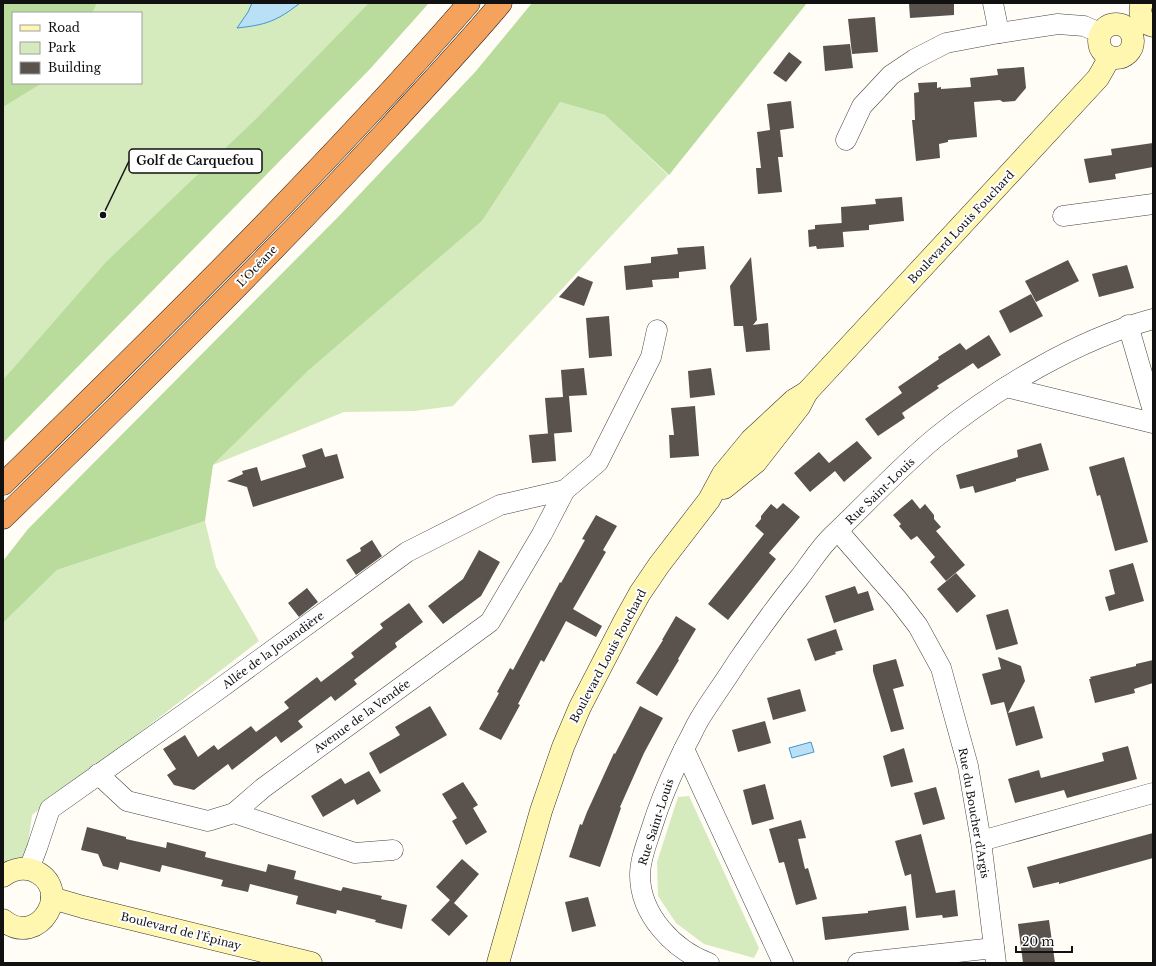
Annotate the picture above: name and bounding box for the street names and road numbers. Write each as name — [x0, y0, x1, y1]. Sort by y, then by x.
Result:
street label: Boulevard Louis Fouchard — [905, 167, 1017, 286]
street label: L’Océane — [234, 242, 280, 290]
street label: Rue Saint-Louis — [843, 455, 917, 527]
street label: Boulevard Louis Fouchard — [567, 586, 649, 725]
street label: Allée de la Jouandière — [219, 608, 327, 692]
street label: Avenue de la Vendée — [310, 676, 413, 756]
street label: Rue du Boucher d'Argis — [956, 747, 992, 879]
street label: Rue Saint-Louis — [635, 777, 677, 867]
street label: Boulevard de l'Épinay — [119, 909, 243, 953]

